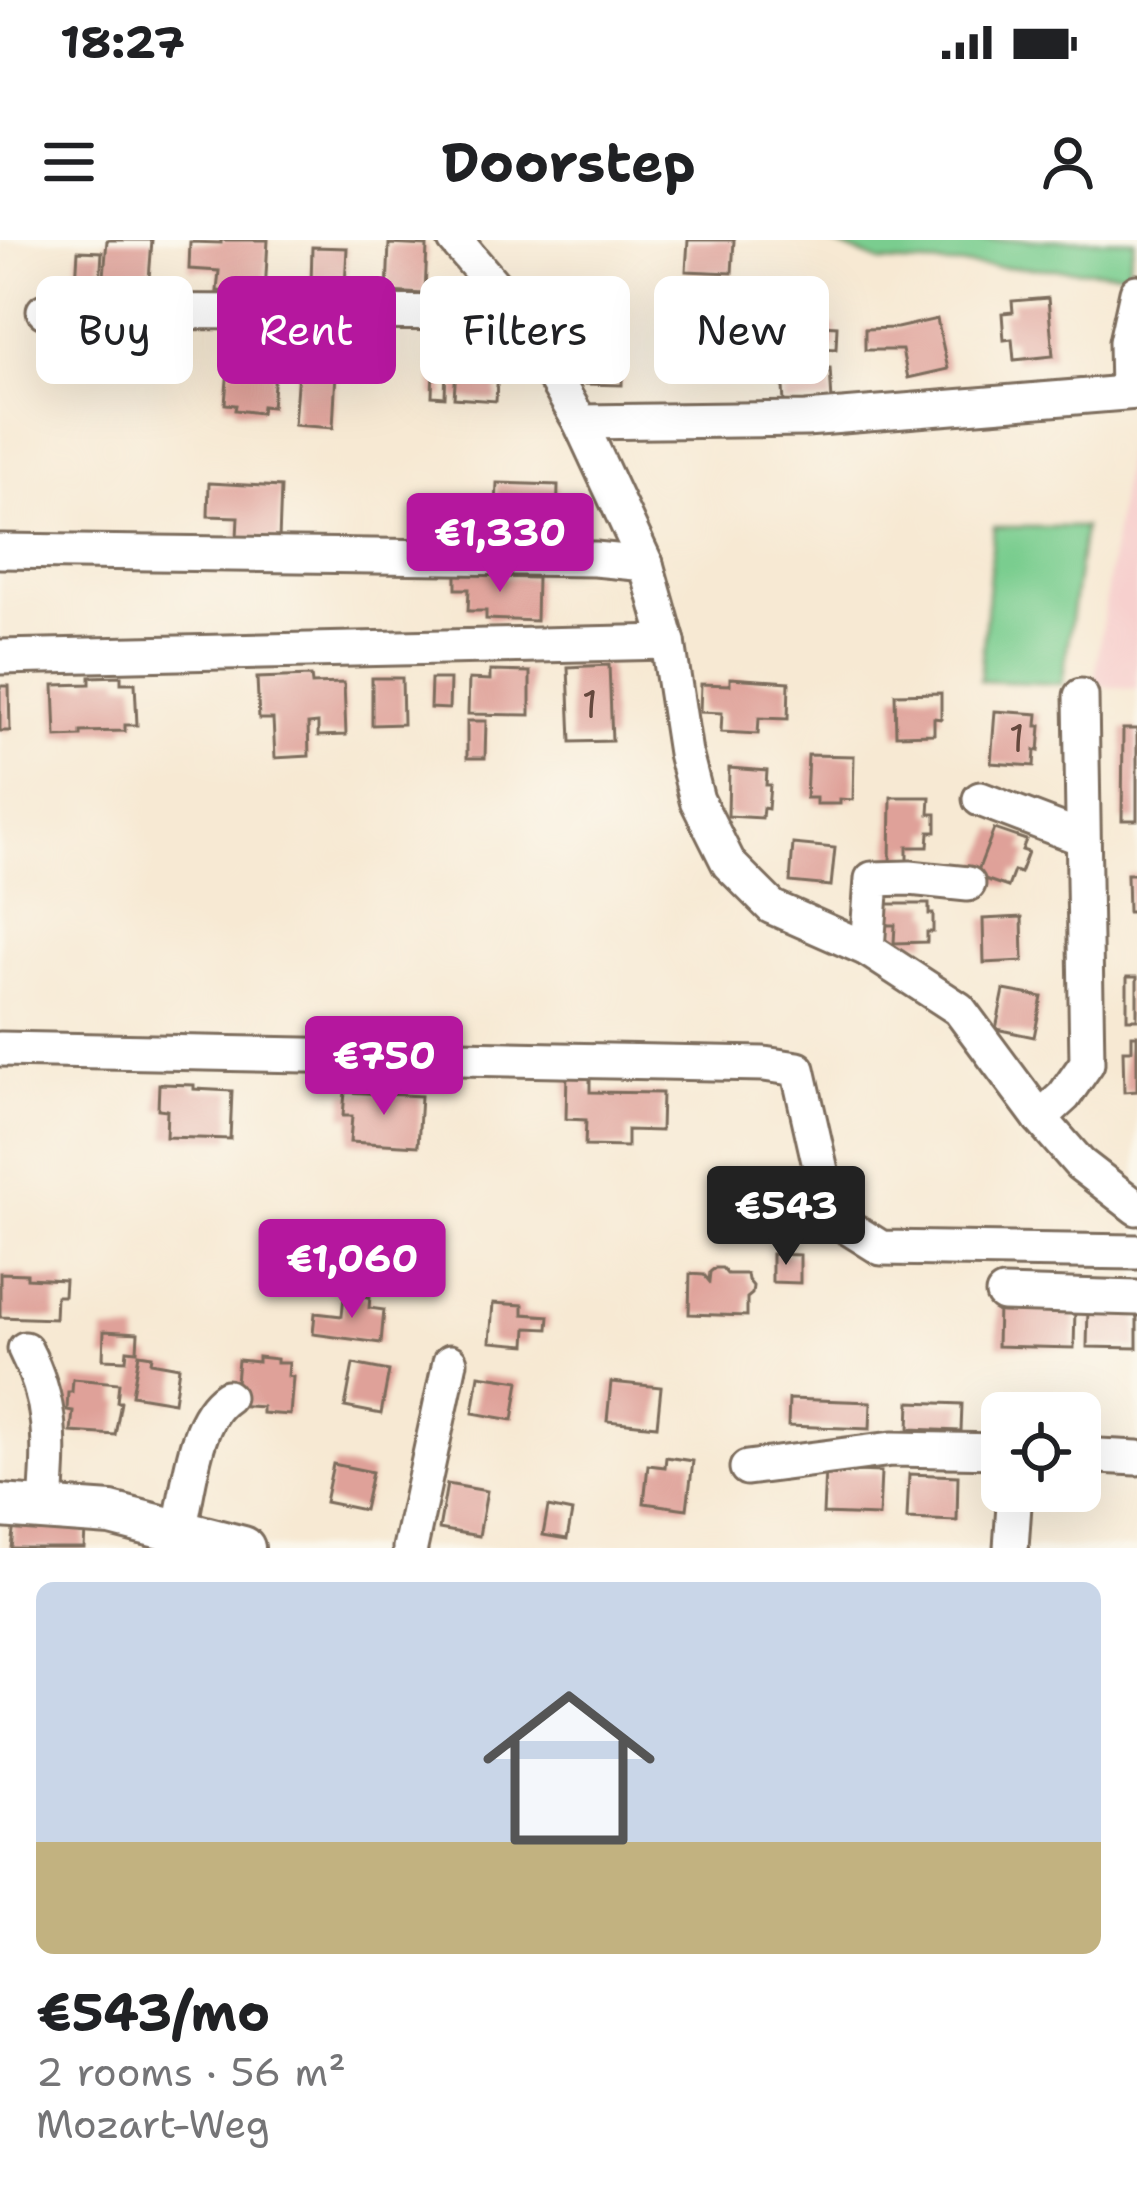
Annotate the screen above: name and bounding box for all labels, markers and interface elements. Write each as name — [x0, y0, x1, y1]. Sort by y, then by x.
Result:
text: 18:27 — [60, 12, 185, 72]
text: Doorstep — [441, 126, 696, 198]
icon: menu — [36, 129, 102, 195]
icon: person — [1035, 129, 1101, 195]
chip: Buy — [36, 276, 193, 384]
chip: Rent — [217, 276, 396, 384]
chip: Filters — [420, 276, 630, 384]
chip: New — [654, 276, 829, 384]
pin: €1,330 — [402, 493, 598, 595]
text: €1,330 — [434, 506, 566, 558]
house number: 1 — [582, 678, 598, 730]
house number: 1 — [1009, 712, 1025, 764]
pin: €750 — [313, 1016, 455, 1118]
text: €750 — [332, 1029, 436, 1081]
pin: €543 — [715, 1166, 857, 1268]
text: €543 — [734, 1179, 838, 1231]
pin: €1,060 — [254, 1219, 450, 1321]
text: €1,060 — [286, 1232, 418, 1284]
map controls — [981, 1392, 1101, 1512]
button: locate — [981, 1392, 1101, 1512]
icon: home — [461, 1660, 677, 1876]
text: €543/mo — [36, 1978, 270, 2046]
text: 2 rooms · 56 m² — [36, 2046, 346, 2098]
text: Mozart-Weg — [36, 2098, 270, 2150]

